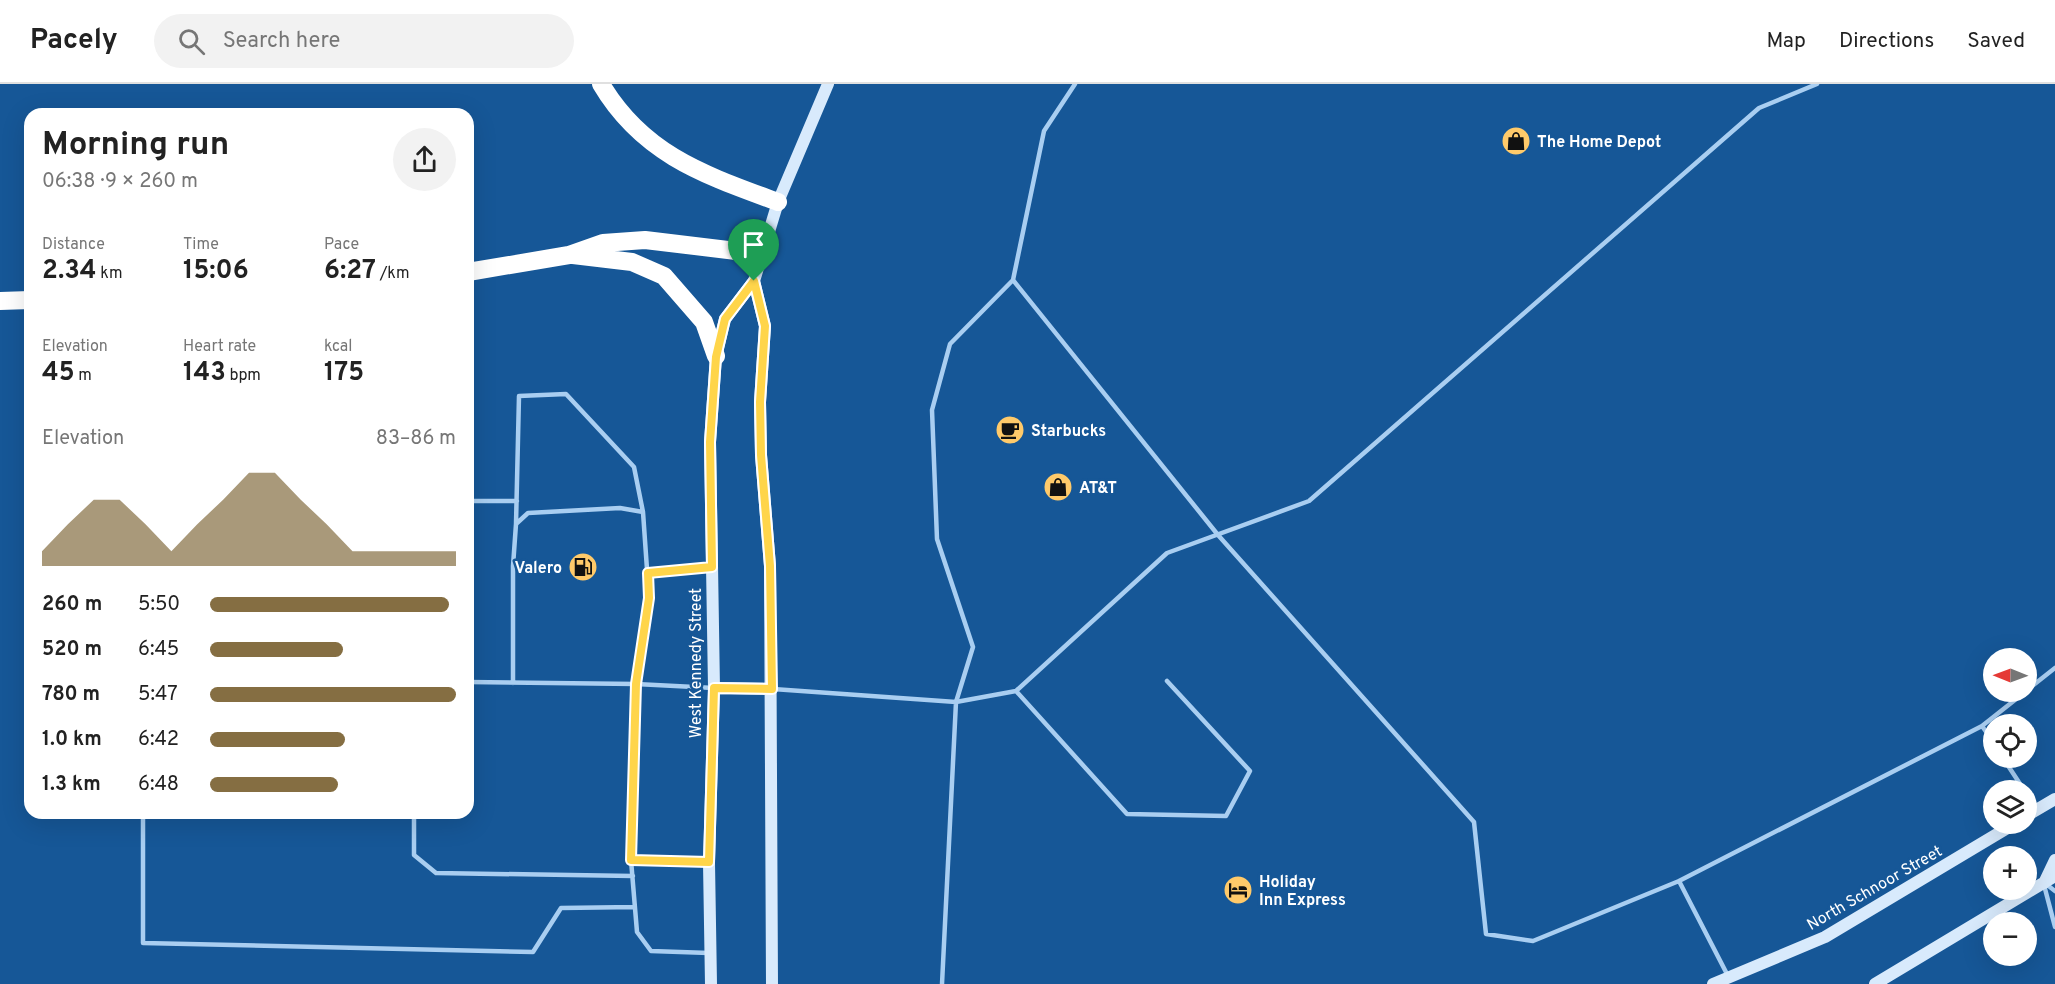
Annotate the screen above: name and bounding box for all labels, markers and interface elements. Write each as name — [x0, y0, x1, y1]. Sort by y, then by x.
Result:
search box — [154, 14, 574, 68]
text: Pacely — [30, 23, 118, 59]
icon: search — [175, 25, 208, 58]
text: Search here — [223, 28, 340, 55]
text: Map — [1766, 28, 1806, 55]
text: Directions — [1839, 28, 1934, 55]
text: Saved — [1967, 28, 2025, 55]
text: Morning run — [42, 125, 229, 167]
shop icon: The Home Depot — [1500, 125, 1532, 157]
button: share — [393, 128, 456, 191]
place label: The Home Depot — [1537, 133, 1661, 153]
text: 06:38 · 9 × 260 m — [42, 169, 198, 195]
pin — [728, 219, 779, 281]
icon: arrive — [737, 228, 770, 261]
text: Distance — [42, 235, 105, 255]
text: Time — [183, 235, 219, 255]
text: Pace — [324, 235, 359, 255]
text: 2.34 — [42, 255, 97, 288]
text: 15:06 — [183, 255, 249, 288]
text: 6:27 — [324, 255, 376, 288]
text: km — [97, 264, 122, 284]
text: /km — [376, 264, 410, 284]
text: Elevation — [42, 337, 108, 357]
text: Heart rate — [183, 337, 256, 357]
text: kcal — [324, 337, 352, 357]
text: 45 — [42, 357, 75, 390]
text: 143 — [183, 357, 226, 390]
text: 175 — [324, 357, 364, 390]
text: m — [75, 366, 92, 386]
text: bpm — [226, 366, 261, 386]
cafe icon: Starbucks — [994, 414, 1026, 446]
place label: Starbucks — [1031, 422, 1106, 442]
text: Elevation — [42, 426, 124, 452]
text: 83–86 m — [376, 426, 456, 452]
shop icon: AT&T — [1042, 471, 1074, 503]
place label: AT&T — [1079, 479, 1117, 499]
fuel station icon: Valero — [567, 551, 599, 583]
place label: Valero — [514, 559, 562, 579]
street label: West Kennedy Street — [687, 588, 707, 738]
text: 260 m — [42, 592, 102, 618]
text: 5:50 — [138, 592, 180, 618]
text: 520 m — [42, 637, 102, 663]
text: 6:45 — [138, 637, 179, 663]
north arrow — [1983, 648, 2037, 702]
map controls — [1983, 648, 2037, 966]
text: 780 m — [42, 682, 100, 708]
text: 5:47 — [138, 682, 178, 708]
button: locate — [1983, 714, 2037, 768]
text: 1.0 km — [42, 727, 102, 753]
text: 6:42 — [138, 727, 179, 753]
text: 1.3 km — [42, 772, 101, 798]
text: 6:48 — [138, 772, 179, 798]
button: layers — [1983, 780, 2037, 834]
street label: North Schnoor Street — [1804, 842, 1946, 936]
button: + — [1983, 846, 2037, 900]
place label: Holiday Inn Express — [1259, 873, 1346, 911]
hotel icon: Holiday Inn Express — [1222, 874, 1254, 906]
button: − — [1983, 912, 2037, 966]

